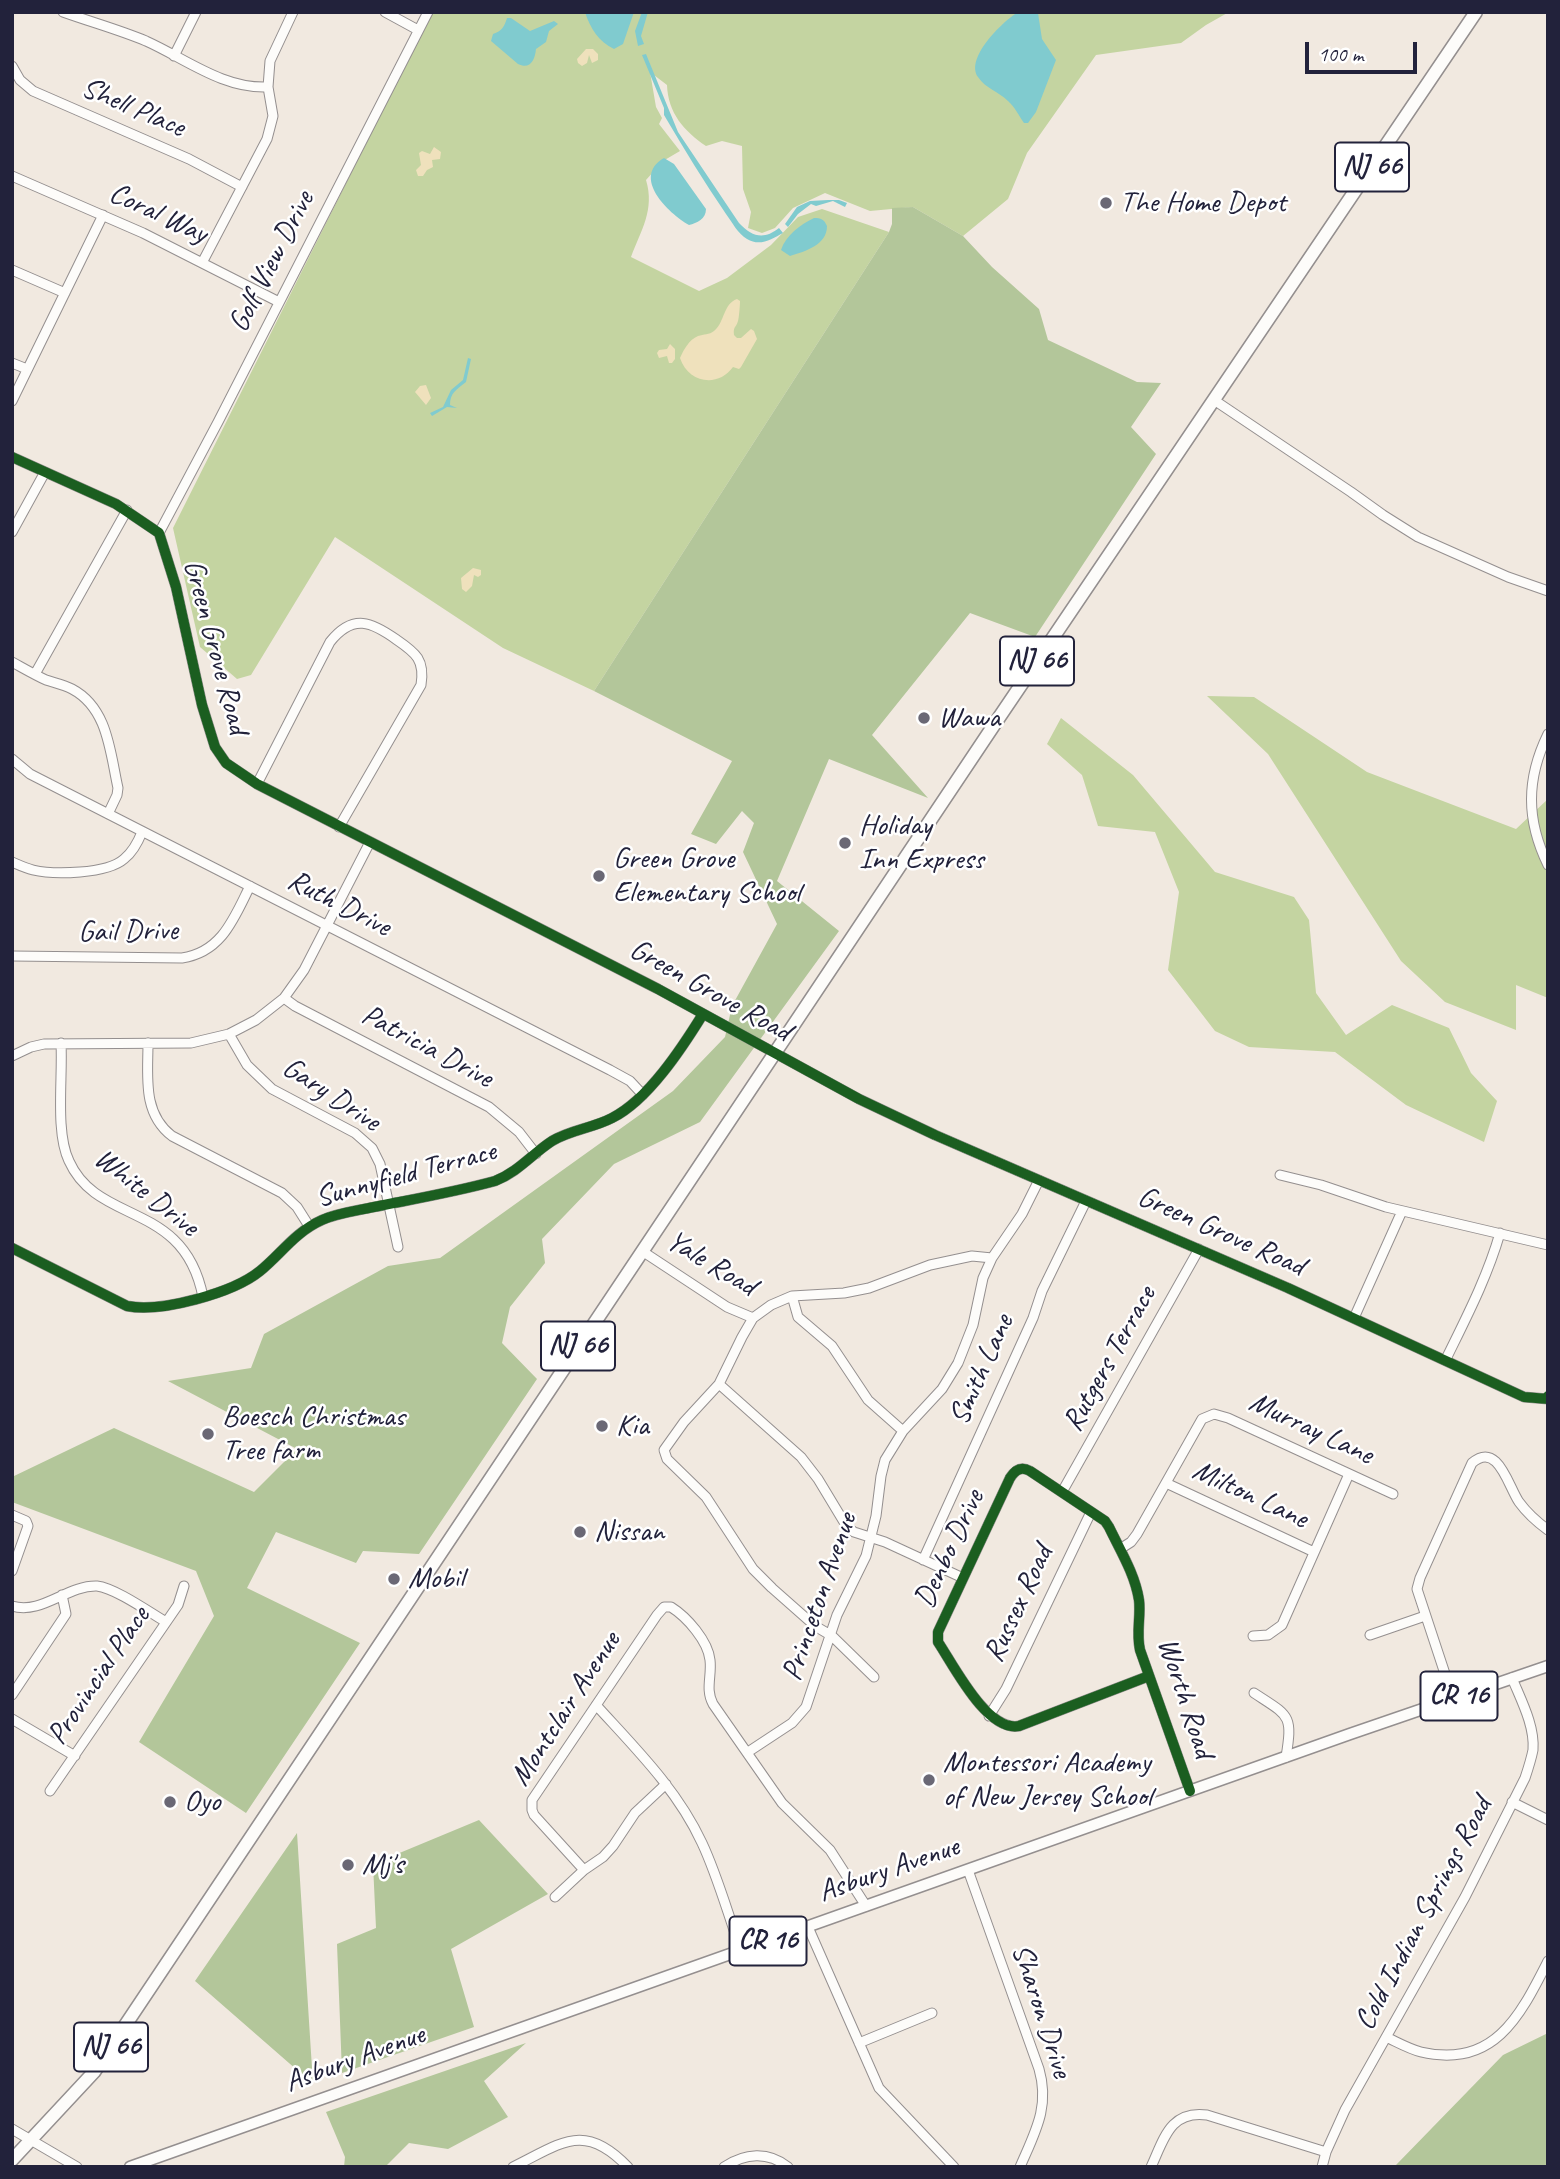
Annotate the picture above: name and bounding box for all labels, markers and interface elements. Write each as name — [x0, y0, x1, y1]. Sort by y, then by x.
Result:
scale bar — [1308, 28, 1420, 72]
text: 100 m — [1318, 41, 1363, 67]
street label: Shell Place — [76, 70, 190, 146]
road number: NJ 66 — [1335, 142, 1409, 192]
street label: Coral Way — [103, 176, 213, 252]
place label: The Home Depot — [1120, 185, 1286, 221]
street label: Golf View Drive — [221, 186, 323, 338]
marker: The Home Depot — [1098, 195, 1114, 211]
street label: Green Grove Road — [174, 556, 256, 738]
road number: NJ 66 — [1000, 636, 1074, 686]
place label: Wawa — [938, 700, 1000, 736]
marker: Wawa — [916, 710, 932, 726]
place label: Holiday Inn Express — [859, 808, 984, 878]
marker: Holiday Inn Express — [837, 835, 853, 851]
place label: Green Grove Elementary School — [613, 841, 800, 911]
street label: Ruth Drive — [281, 863, 397, 945]
marker: Green Grove Elementary School — [591, 868, 607, 884]
street label: Gail Drive — [78, 913, 178, 951]
street label: Green Grove Road — [623, 932, 797, 1050]
street label: Patricia Drive — [355, 997, 499, 1097]
street label: Gary Drive — [275, 1050, 387, 1140]
street label: Sunnyfield Terrace — [312, 1134, 500, 1216]
street label: White Drive — [87, 1141, 205, 1245]
street label: Green Grove Road — [1132, 1179, 1310, 1285]
street label: Yale Road — [660, 1223, 762, 1305]
street label: Rutgers Terrace — [1055, 1280, 1165, 1438]
street label: Smith Lane — [942, 1309, 1022, 1431]
road number: NJ 66 — [541, 1322, 615, 1370]
street label: Murray Lane — [1243, 1385, 1379, 1473]
place label: Boesch Christmas Tree farm — [222, 1399, 405, 1470]
place label: Kia — [616, 1408, 649, 1444]
marker: Kia — [594, 1418, 610, 1434]
marker: Boesch Christmas Tree farm — [200, 1426, 216, 1442]
street label: Milton Lane — [1187, 1453, 1313, 1537]
street label: Denbo Drive — [907, 1484, 993, 1614]
street label: Princeton Avenue — [774, 1508, 866, 1686]
place label: Nissan — [594, 1514, 664, 1550]
marker: Nissan — [572, 1524, 588, 1540]
street label: Russex Road — [976, 1540, 1062, 1668]
place label: Mobil — [408, 1561, 464, 1597]
marker: Mobil — [386, 1571, 402, 1587]
street label: Provincial Place — [40, 1600, 158, 1752]
street label: Montclair Avenue — [503, 1625, 629, 1793]
street label: Worth Road — [1149, 1633, 1221, 1763]
road number: CR 16 — [1420, 1672, 1498, 1720]
place label: Montessori Academy of New Jersey School — [943, 1745, 1152, 1815]
marker: Montessori Academy of New Jersey School — [921, 1772, 937, 1788]
place label: Oyo — [184, 1784, 220, 1820]
street label: Cold Indian Springs Road — [1347, 1791, 1501, 2037]
marker: Oyo — [162, 1794, 178, 1810]
street label: Asbury Avenue — [814, 1829, 964, 1911]
place label: Mj's — [362, 1847, 403, 1883]
marker: Mj's — [340, 1857, 356, 1873]
road number: CR 16 — [730, 1916, 806, 1966]
street label: Sharon Drive — [1003, 1940, 1079, 2082]
street label: Asbury Avenue — [280, 2017, 430, 2101]
road number: NJ 66 — [74, 2022, 148, 2072]

